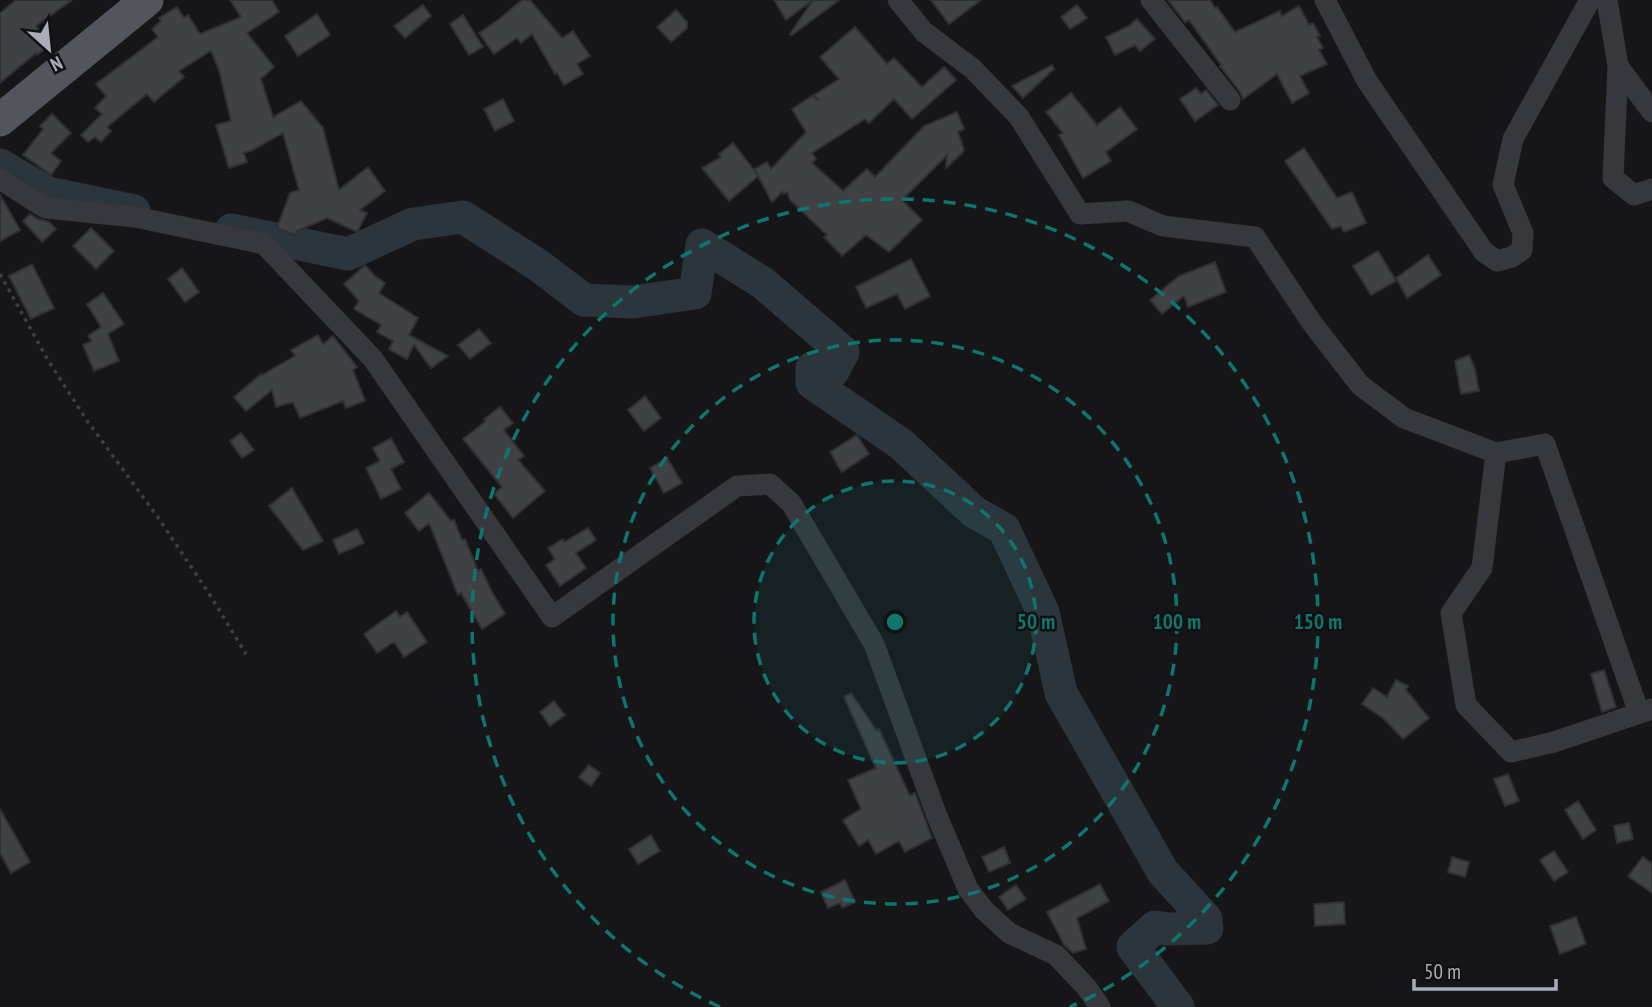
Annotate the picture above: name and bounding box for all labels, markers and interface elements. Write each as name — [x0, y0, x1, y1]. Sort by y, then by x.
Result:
north arrow — [14, 14, 84, 84]
text: N — [47, 51, 67, 77]
text: 50 m — [1017, 608, 1055, 635]
text: 100 m — [1153, 608, 1201, 635]
text: 150 m — [1294, 608, 1342, 635]
centre of rings — [883, 610, 907, 634]
scale bar — [1414, 948, 1556, 992]
text: 50 m — [1424, 958, 1461, 985]

